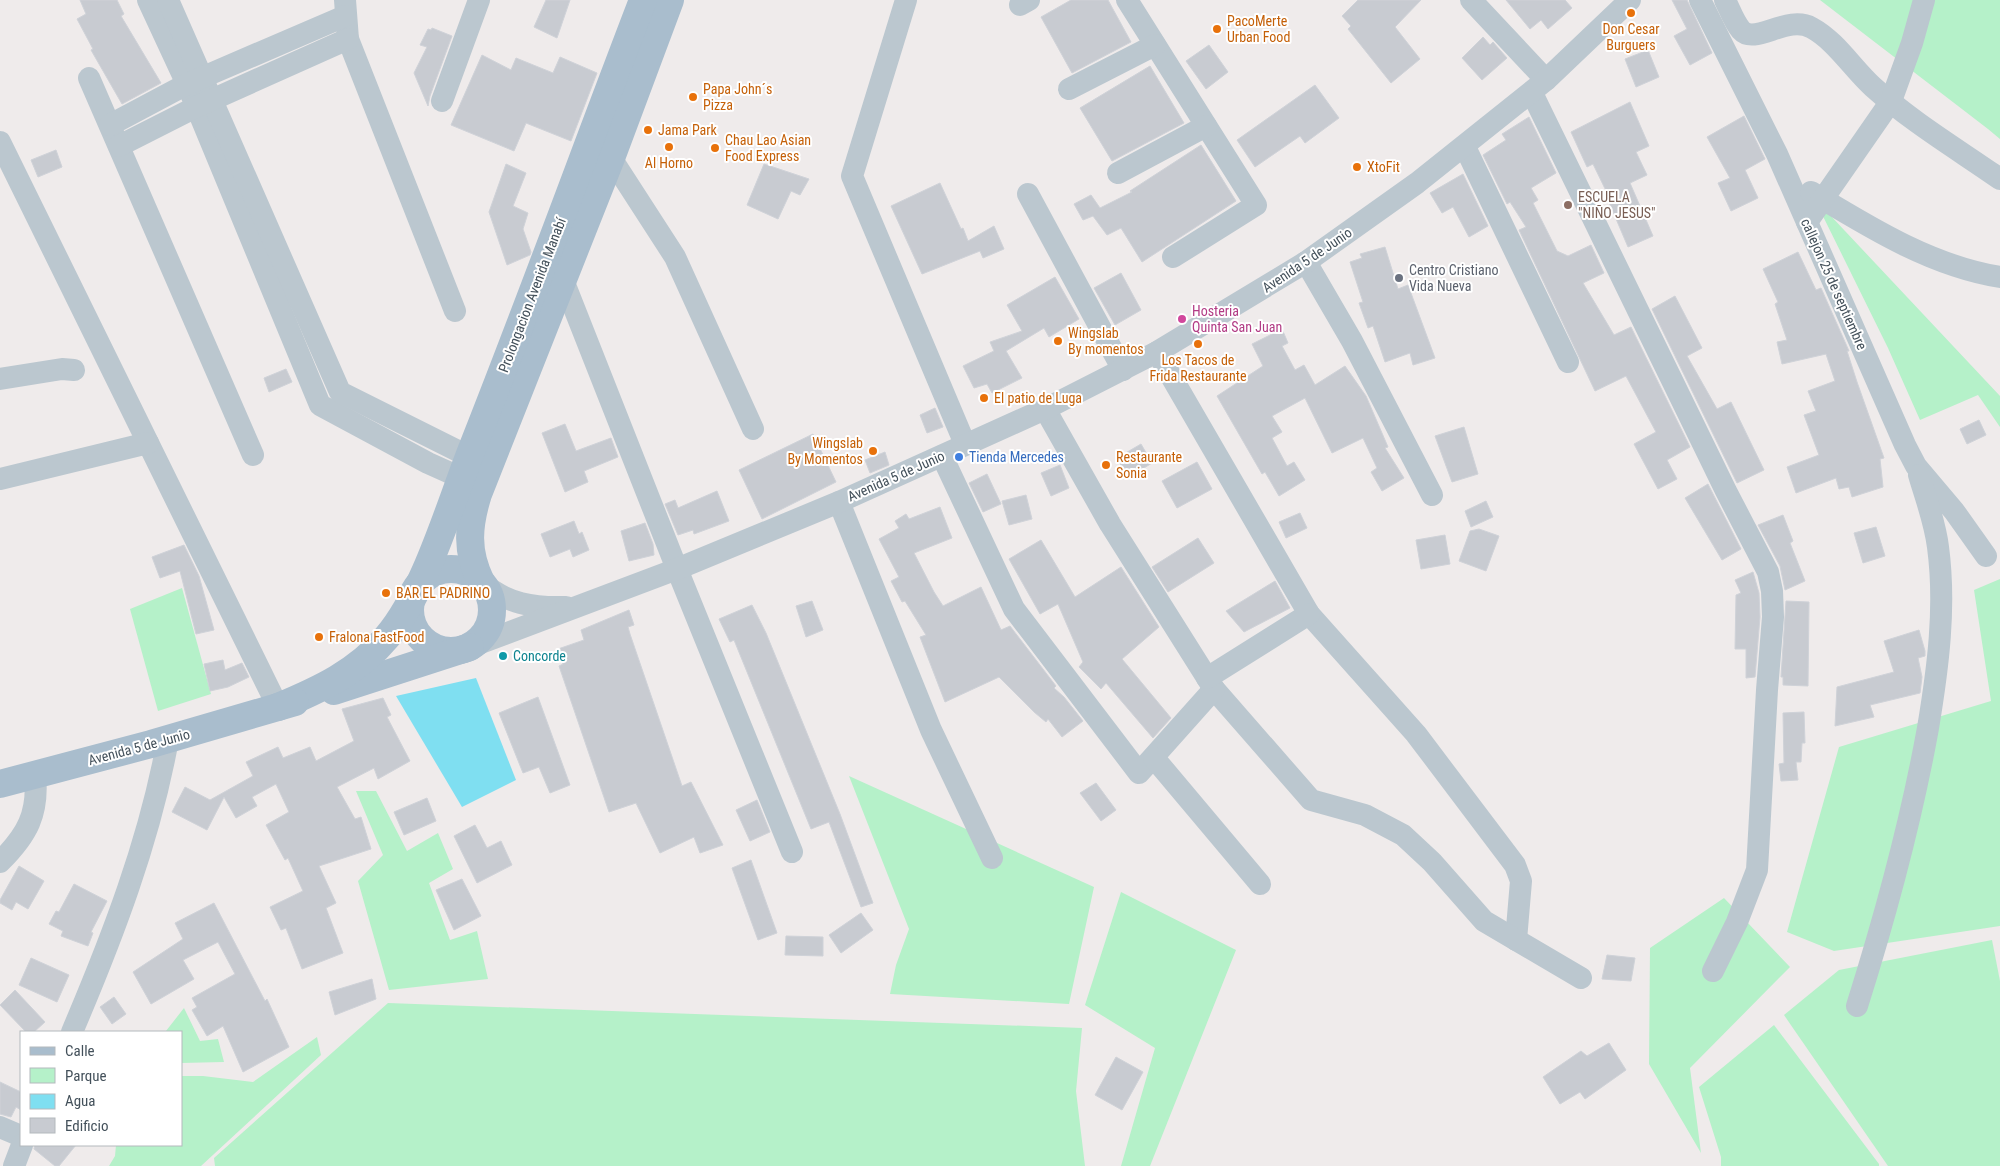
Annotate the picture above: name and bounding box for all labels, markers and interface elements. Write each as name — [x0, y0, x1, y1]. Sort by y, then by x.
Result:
marker: Don Cesar Burguers — [1625, 7, 1637, 19]
place label: PacoMerte Urban Food — [1227, 13, 1290, 45]
place label: Don Cesar Burguers — [1603, 21, 1659, 53]
marker: PacoMerte Urban Food — [1211, 23, 1223, 35]
place label: Papa John´s Pizza — [703, 81, 772, 113]
marker: Papa John´s Pizza — [687, 91, 699, 103]
place label: Jama Park — [658, 122, 718, 138]
marker: Jama Park — [642, 124, 654, 136]
place label: Chau Lao Asian Food Express — [725, 132, 811, 164]
marker: Al Horno — [663, 141, 675, 153]
marker: Chau Lao Asian Food Express — [709, 142, 721, 154]
place label: Al Horno — [645, 155, 693, 171]
place label: XtoFit — [1367, 159, 1400, 175]
marker: XtoFit — [1351, 161, 1363, 173]
place label: ESCUELA "NIÑO JESUS" — [1578, 189, 1656, 221]
marker: ESCUELA "NIÑO JESUS" — [1562, 199, 1574, 211]
street label: Prolongacion Avenida Manabí — [495, 215, 569, 375]
street label: callejon 25 de septiembre — [1798, 216, 1870, 353]
street label: Avenida 5 de Junio — [1259, 224, 1355, 296]
place label: Centro Cristiano Vida Nueva — [1409, 262, 1498, 294]
marker: Centro Cristiano Vida Nueva — [1393, 272, 1405, 284]
place label: Hosteria Quinta San Juan — [1192, 303, 1282, 335]
marker: Hosteria Quinta San Juan — [1176, 313, 1188, 325]
place label: Wingslab By momentos — [1068, 325, 1144, 357]
marker: Wingslab By momentos — [1052, 335, 1064, 347]
marker: Los Tacos de Frida Restaurante — [1192, 338, 1204, 350]
place label: Los Tacos de Frida Restaurante — [1149, 352, 1247, 384]
place label: El patio de Luga — [994, 390, 1082, 406]
marker: El patio de Luga — [978, 392, 990, 404]
place label: Wingslab By Momentos — [787, 435, 863, 467]
marker: Wingslab By Momentos — [867, 445, 879, 457]
street label: Avenida 5 de Junio — [845, 447, 947, 505]
place label: Tienda Mercedes — [969, 449, 1064, 465]
place label: Restaurante Sonia — [1116, 449, 1183, 481]
marker: Tienda Mercedes — [953, 451, 965, 463]
marker: Restaurante Sonia — [1100, 459, 1112, 471]
place label: BAR EL PADRINO — [396, 585, 490, 601]
marker: BAR EL PADRINO — [380, 587, 392, 599]
place label: Fralona FastFood — [329, 629, 425, 645]
marker: Fralona FastFood — [313, 631, 325, 643]
place label: Concorde — [513, 648, 566, 664]
marker: Concorde — [497, 650, 509, 662]
street label: Avenida 5 de Junio — [86, 726, 192, 768]
legend — [20, 1031, 182, 1146]
text: Calle — [65, 1042, 95, 1060]
text: Parque — [65, 1067, 107, 1085]
text: Agua — [65, 1092, 95, 1110]
text: Edificio — [65, 1117, 108, 1135]

